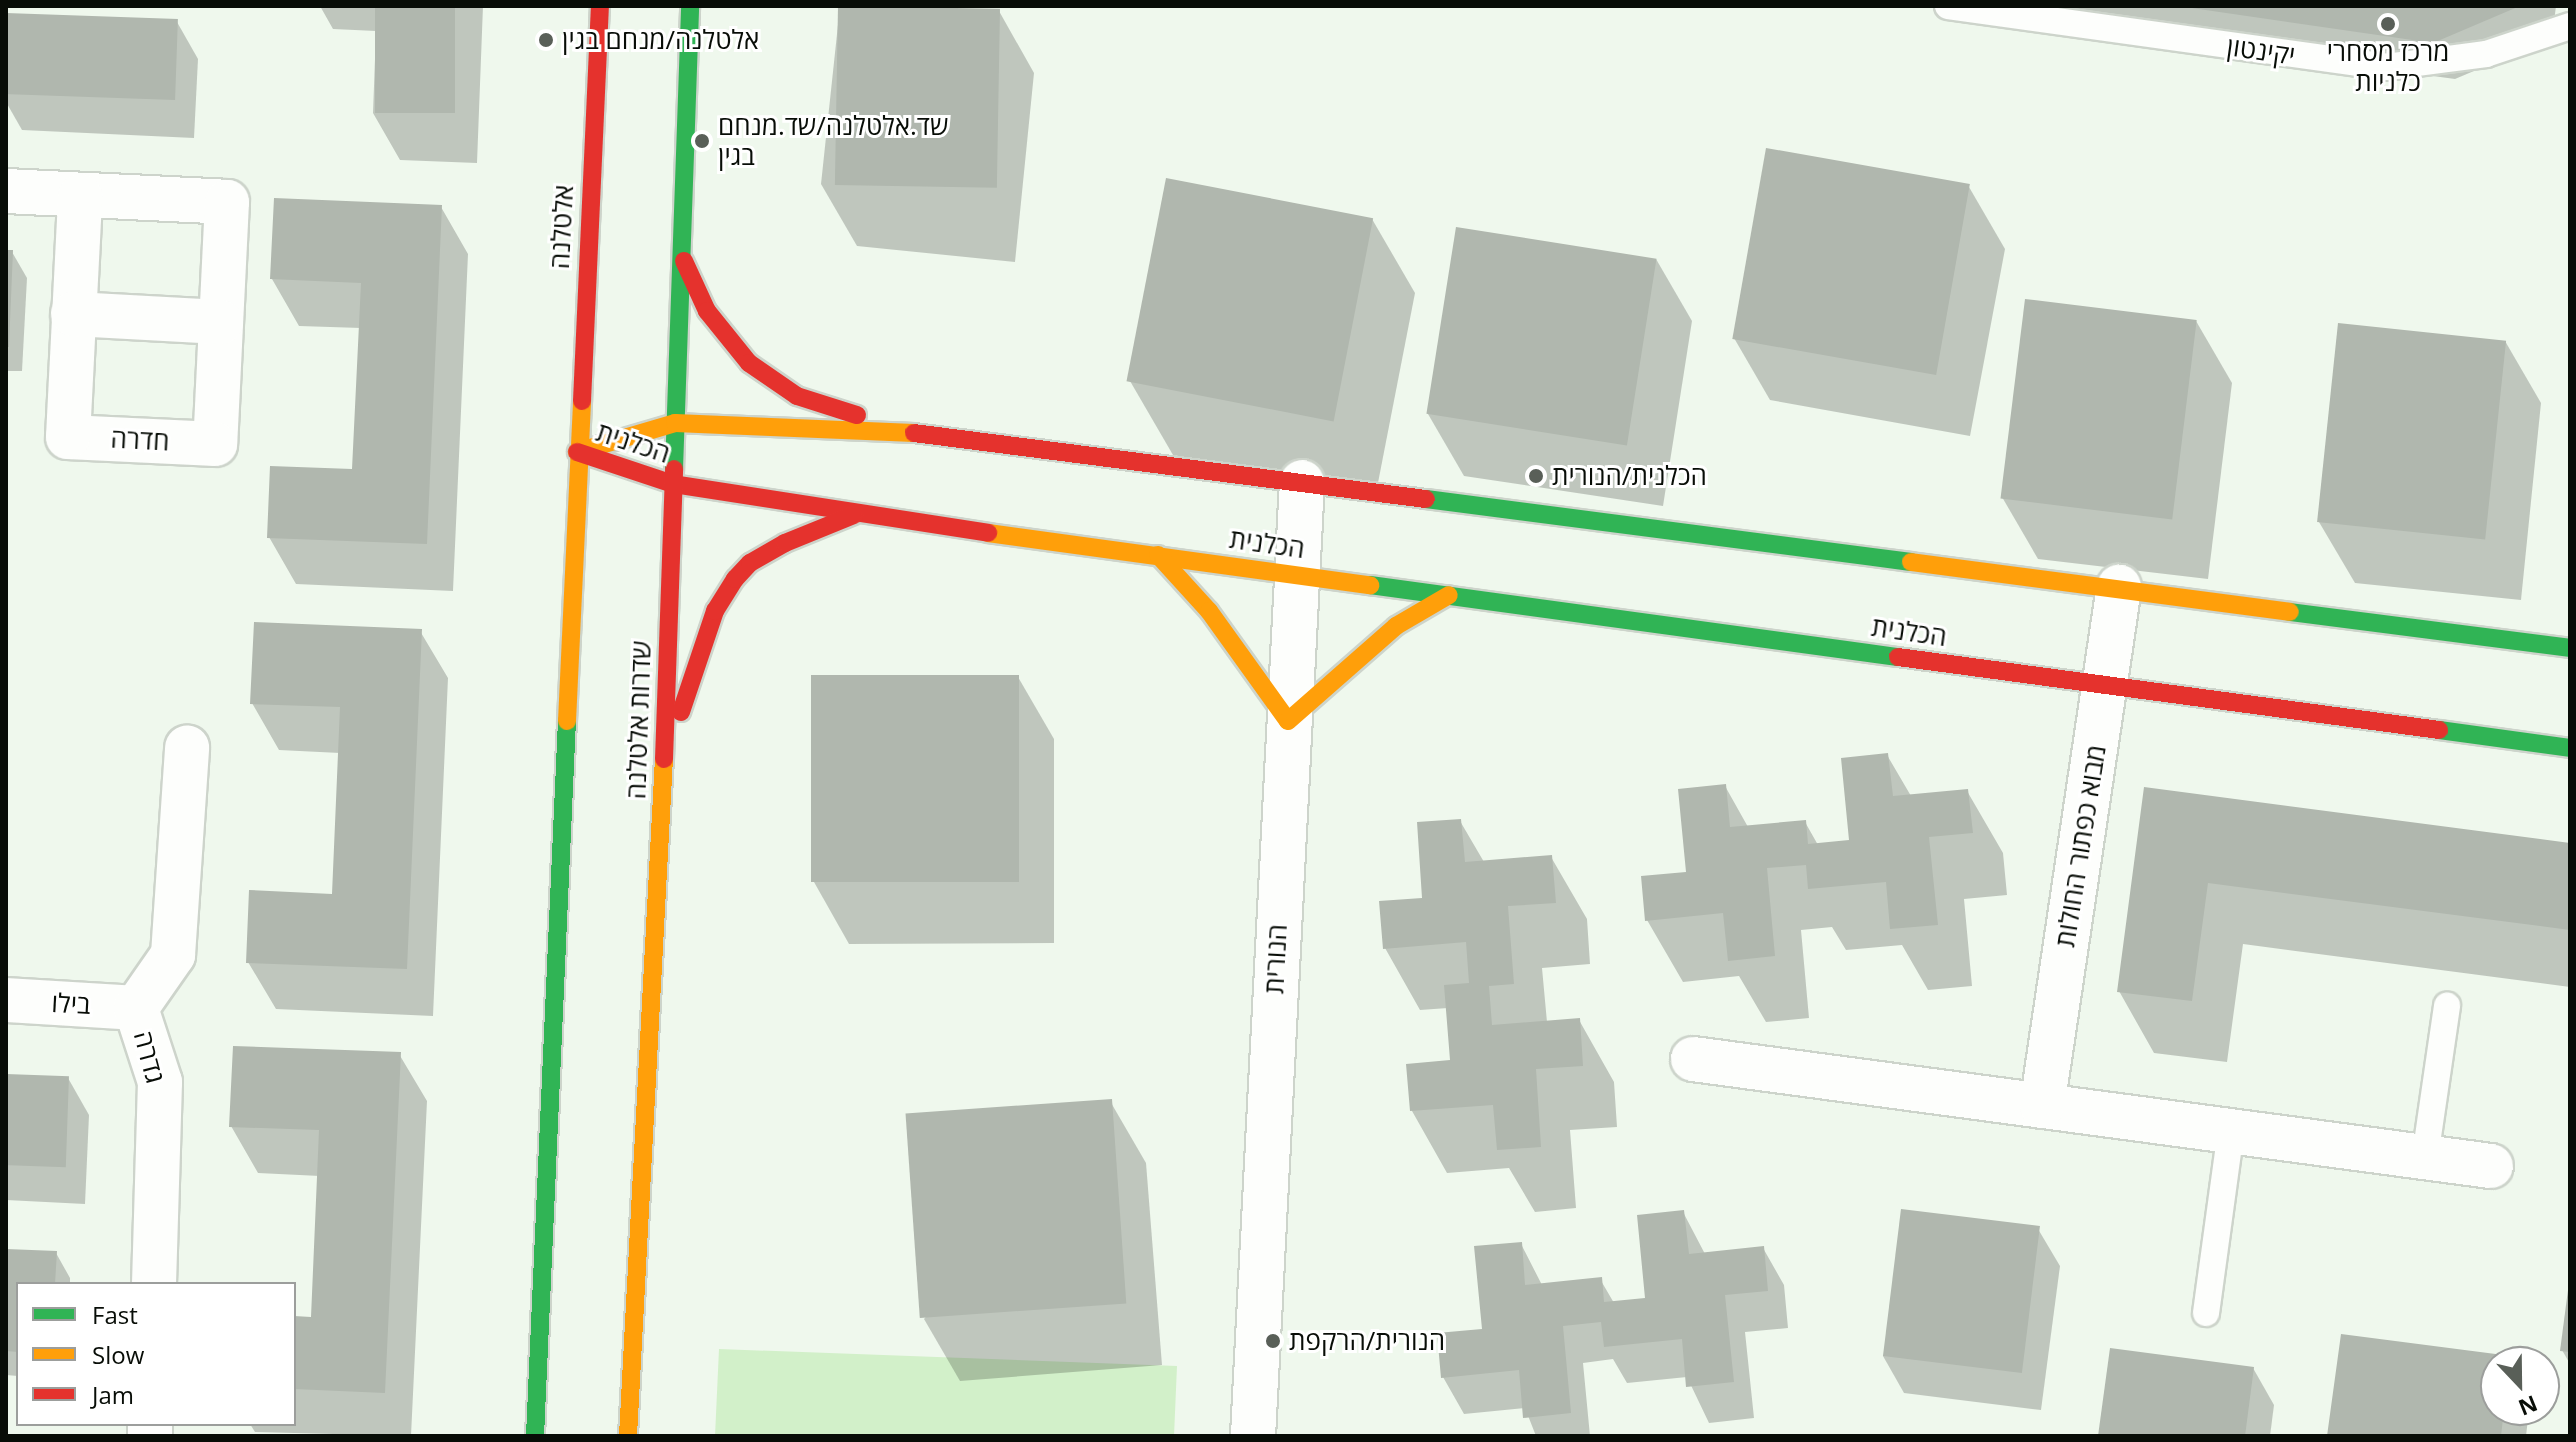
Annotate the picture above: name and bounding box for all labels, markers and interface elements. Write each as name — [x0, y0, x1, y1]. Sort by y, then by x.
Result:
marker: מרכז מסחרי כלניות — [2379, 15, 2397, 33]
place label: אלטלנה/מנחם בגין — [562, 24, 759, 56]
marker: אלטלנה/מנחם בגין — [537, 31, 555, 49]
street label: יקינטון — [2225, 31, 2297, 71]
place label: מרכז מסחרי כלניות — [2327, 36, 2449, 98]
place label: שד.אלטלנה/שד.מנחם בגין — [718, 110, 948, 172]
marker: שד.אלטלנה/שד.מנחם בגין — [693, 132, 711, 150]
street label: אלטלנה — [544, 184, 580, 270]
street label: הכלנית — [592, 417, 674, 469]
street label: חדרה — [110, 423, 170, 457]
place label: הכלנית/הנורית — [1552, 460, 1707, 492]
marker: הכלנית/הנורית — [1527, 467, 1545, 485]
street label: הכלנית — [1227, 523, 1307, 565]
street label: הכלנית — [1869, 611, 1949, 653]
street label: שדרות אלטלנה — [621, 640, 657, 800]
street label: מבוא כפתור החולות — [2050, 743, 2112, 949]
street label: הנורית — [1259, 923, 1293, 995]
street label: בילו — [51, 987, 91, 1021]
street label: גדרה — [127, 1027, 171, 1087]
legend — [16, 1282, 296, 1426]
text: Fast — [92, 1298, 138, 1331]
place label: הנורית/הרקפת — [1289, 1325, 1445, 1357]
marker: הנורית/הרקפת — [1264, 1332, 1282, 1350]
text: Slow — [92, 1338, 144, 1371]
north arrow — [2480, 1346, 2560, 1426]
text: Jam — [92, 1378, 134, 1411]
text: N — [2514, 1389, 2542, 1424]

